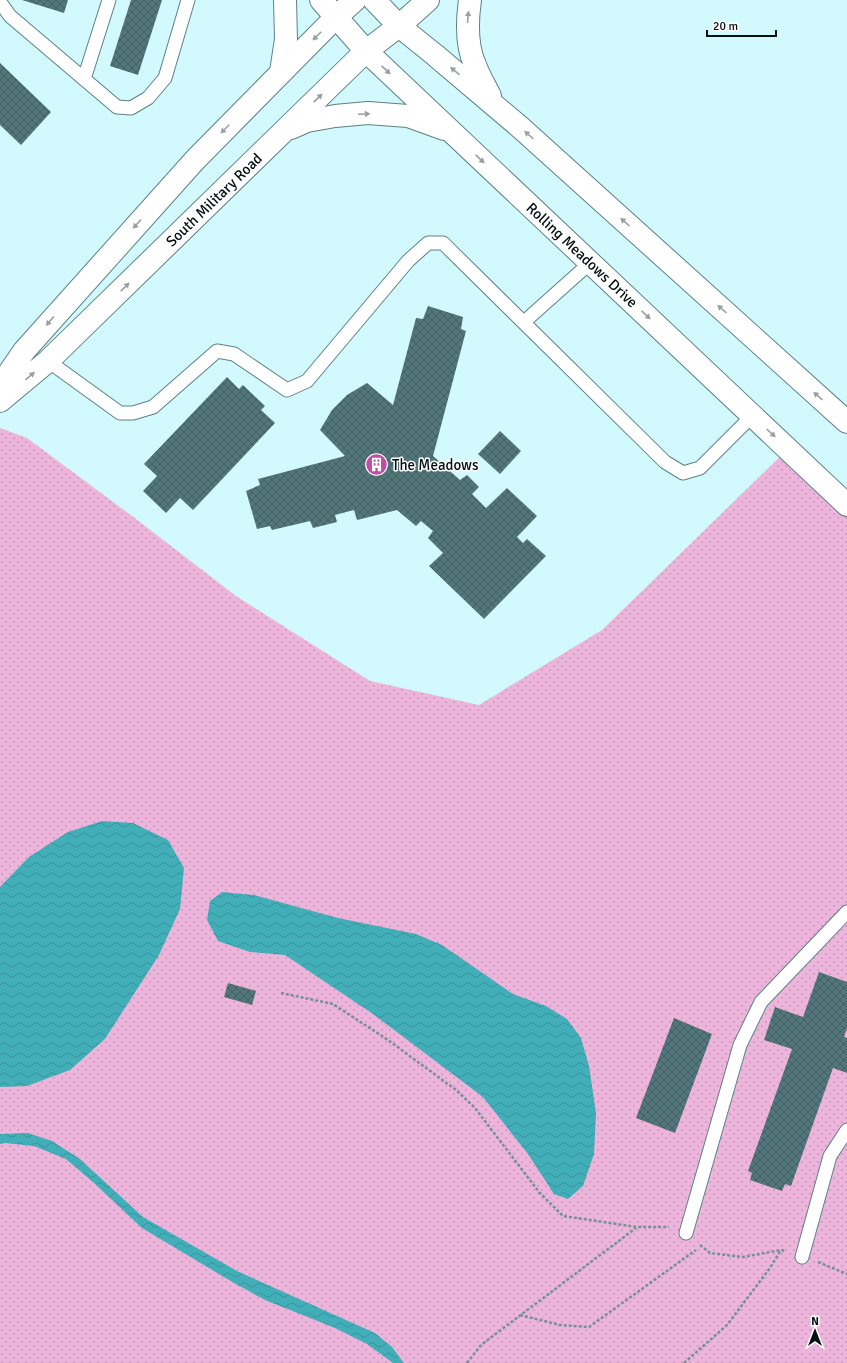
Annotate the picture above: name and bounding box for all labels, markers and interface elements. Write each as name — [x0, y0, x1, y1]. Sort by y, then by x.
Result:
one-way arrow — [465, 11, 472, 23]
scale bar — [707, 12, 776, 38]
text: 20 m — [713, 19, 738, 34]
one-way arrow — [312, 31, 321, 41]
one-way arrow — [380, 65, 391, 74]
one-way arrow — [450, 67, 460, 76]
one-way arrow — [313, 93, 323, 103]
one-way arrow — [358, 110, 370, 117]
one-way arrow — [220, 124, 230, 134]
one-way arrow — [524, 130, 534, 140]
street label: South Military Road — [162, 149, 266, 250]
one-way arrow — [475, 154, 485, 164]
street label: Rolling Meadows Drive — [523, 199, 641, 311]
one-way arrow — [620, 217, 630, 227]
one-way arrow — [132, 219, 142, 229]
one-way arrow — [120, 282, 130, 292]
one-way arrow — [717, 305, 726, 314]
one-way arrow — [641, 311, 651, 320]
one-way arrow — [46, 316, 55, 325]
one-way arrow — [25, 371, 35, 380]
one-way arrow — [813, 392, 823, 401]
one-way arrow — [766, 428, 776, 438]
building icon: The Meadows — [364, 452, 390, 478]
place label: The Meadows — [392, 456, 479, 474]
north arrow — [795, 1311, 835, 1351]
text: N — [811, 1315, 819, 1328]

